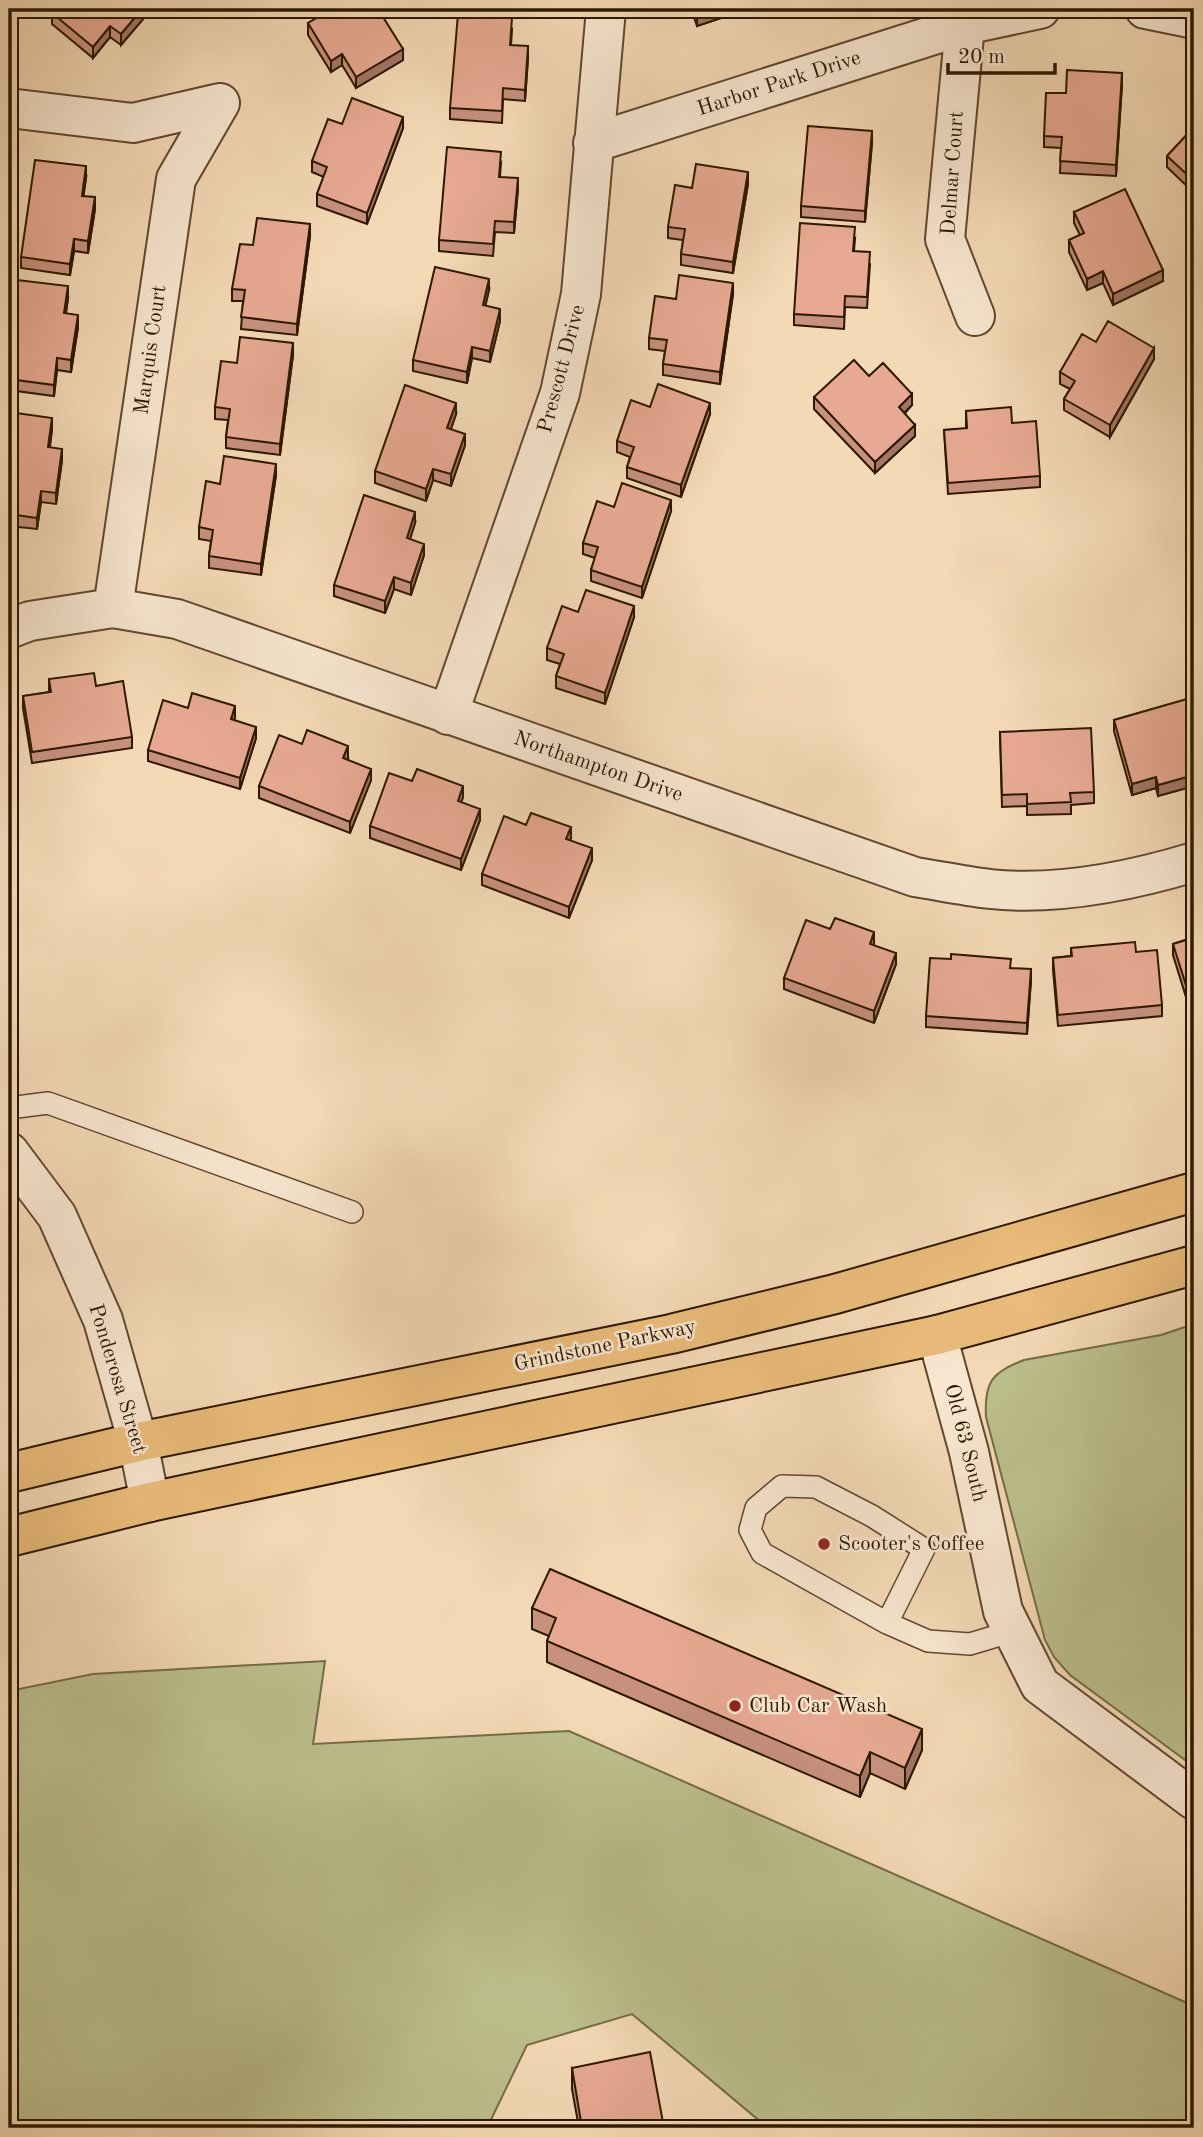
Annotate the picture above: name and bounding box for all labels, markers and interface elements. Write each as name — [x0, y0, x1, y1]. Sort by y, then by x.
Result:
scale bar — [948, 32, 1054, 76]
text: 20 m — [958, 47, 1005, 68]
street label: Harbor Park Drive — [695, 48, 863, 120]
street label: Delmar Court — [938, 110, 968, 236]
street label: Marquis Court — [132, 284, 170, 416]
street label: Prescott Drive — [535, 302, 589, 436]
street label: Northampton Drive — [511, 728, 685, 806]
street label: Ponderosa Street — [84, 1302, 150, 1456]
street label: Grindstone Parkway — [512, 1316, 698, 1376]
street label: Old 63 South — [940, 1382, 990, 1504]
place label: Scooter's Coffee — [838, 1534, 984, 1555]
marker: Scooter's Coffee — [816, 1536, 832, 1552]
place label: Club Car Wash — [749, 1696, 887, 1717]
marker: Club Car Wash — [727, 1698, 743, 1714]

